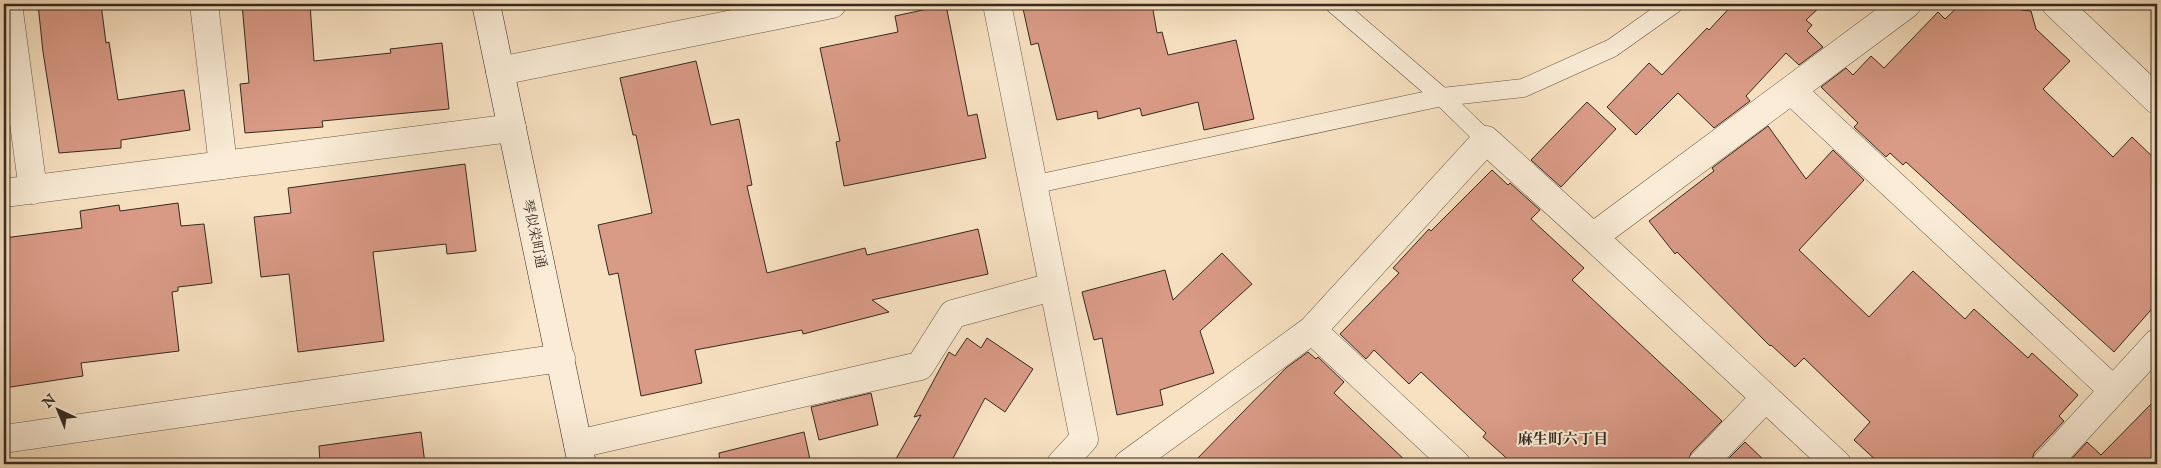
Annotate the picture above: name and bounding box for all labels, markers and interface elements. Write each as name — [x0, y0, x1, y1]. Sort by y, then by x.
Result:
street label: 琴似栄町通 — [518, 198, 550, 270]
north arrow — [32, 386, 82, 436]
text: N — [38, 391, 60, 413]
district label: 麻生町六丁目 — [1518, 430, 1608, 449]

